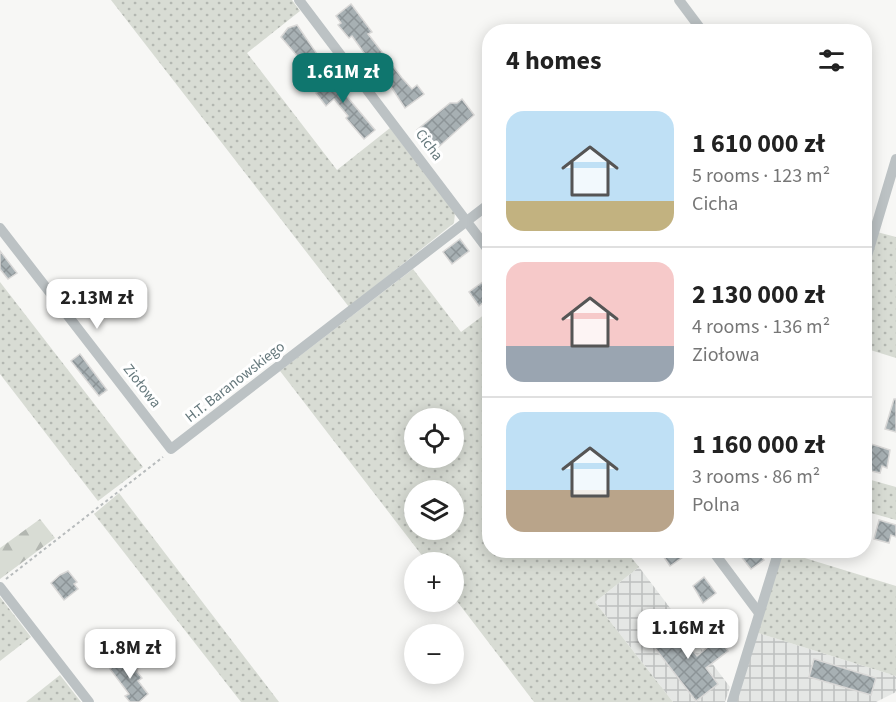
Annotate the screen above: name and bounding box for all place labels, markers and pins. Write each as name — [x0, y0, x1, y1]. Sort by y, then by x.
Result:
pin: 1.61M zł — [281, 53, 405, 104]
pin: 2.13M zł — [35, 279, 159, 330]
pin: 1.16M zł — [626, 609, 750, 660]
pin: 1.8M zł — [75, 629, 185, 680]

